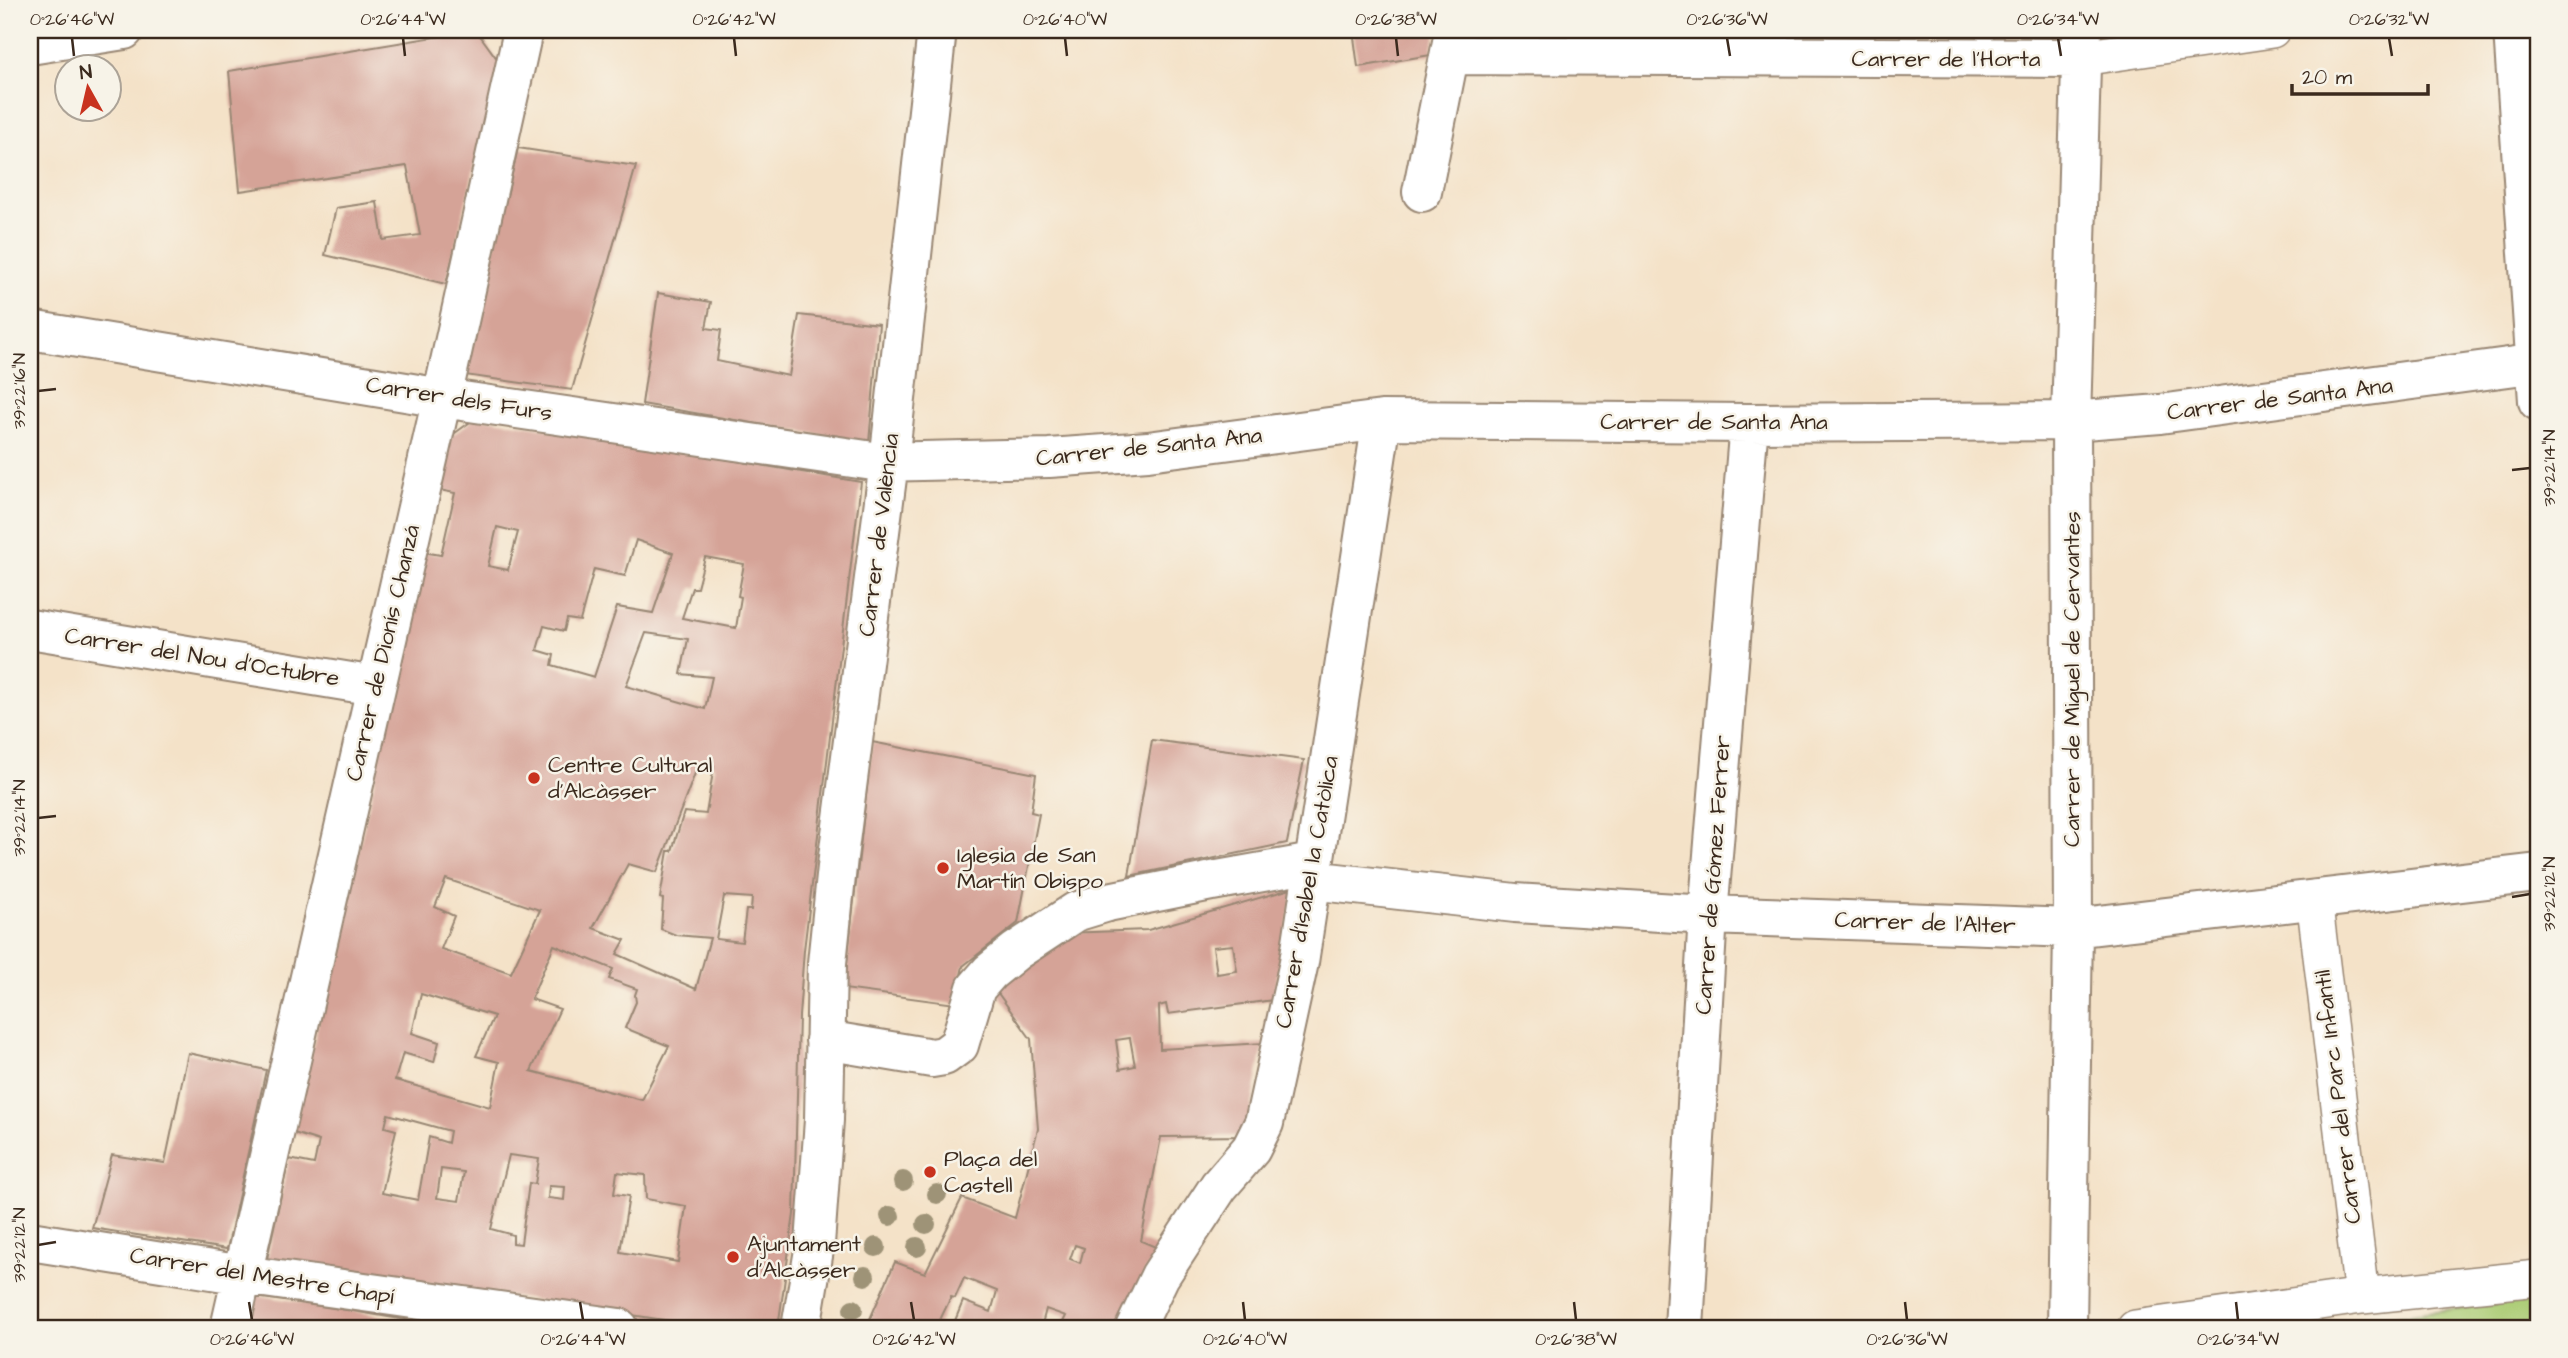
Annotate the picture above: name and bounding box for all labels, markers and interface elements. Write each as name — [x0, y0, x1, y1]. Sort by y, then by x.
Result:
text: 0°26'46"W — [30, 7, 114, 32]
text: 0°26'44"W — [360, 7, 446, 32]
text: 0°26'42"W — [692, 7, 776, 32]
text: 0°26'40"W — [1023, 7, 1107, 32]
text: 0°26'38"W — [1355, 7, 1437, 32]
text: 0°26'36"W — [1686, 7, 1768, 32]
text: 0°26'34"W — [2017, 7, 2099, 32]
text: 0°26'32"W — [2349, 7, 2429, 32]
street label: Carrer de l'Horta — [1851, 43, 2041, 75]
north arrow — [52, 52, 122, 122]
scale bar — [2292, 52, 2428, 96]
text: N — [78, 58, 94, 87]
text: 20 m — [2302, 63, 2353, 92]
text: 39°22'16"N — [7, 353, 32, 429]
street label: Carrer dels Furs — [364, 368, 554, 430]
street label: Carrer de Santa Ana — [2165, 369, 2395, 429]
street label: Carrer de Santa Ana — [1600, 406, 1828, 438]
street label: Carrer de Santa Ana — [1034, 419, 1264, 475]
text: 39°22'14"N — [2537, 430, 2562, 506]
street label: Carrer de València — [851, 431, 907, 638]
street label: Carrer de Miguel de Cervantes — [2056, 511, 2089, 847]
street label: Carrer de Dionís Chanzá — [338, 521, 428, 784]
street label: Carrer del Nou d'Octubre — [62, 619, 342, 695]
street label: Carrer de Gómez Ferrer — [1687, 734, 1739, 1016]
place label: Centre Cultural d'Alcàsser — [548, 749, 712, 807]
street label: Carrer d'Isabel la Catòlica — [1267, 753, 1347, 1031]
marker: Centre Cultural d'Alcàsser — [526, 770, 542, 786]
text: 39°22'14"N — [7, 780, 32, 856]
place label: Iglesia de San Martín Obispo — [957, 839, 1103, 897]
text: 39°22'12"N — [2537, 856, 2562, 932]
marker: Iglesia de San Martín Obispo — [935, 860, 951, 876]
street label: Carrer de l'Alter — [1834, 904, 2016, 942]
street label: Carrer del Parc Infantil — [2307, 968, 2369, 1226]
place label: Plaça del Castell — [944, 1143, 1037, 1201]
marker: Plaça del Castell — [922, 1164, 938, 1180]
text: 39°22'12"N — [7, 1207, 32, 1283]
place label: Ajuntament d'Alcàsser — [747, 1228, 862, 1286]
street label: Carrer del Mestre Chapí — [128, 1239, 397, 1313]
marker: Ajuntament d'Alcàsser — [725, 1249, 741, 1265]
text: 0°26'46"W — [210, 1327, 294, 1352]
text: 0°26'44"W — [540, 1327, 626, 1352]
text: 0°26'42"W — [872, 1327, 956, 1352]
text: 0°26'40"W — [1203, 1327, 1287, 1352]
text: 0°26'38"W — [1535, 1327, 1617, 1352]
text: 0°26'36"W — [1866, 1327, 1948, 1352]
text: 0°26'34"W — [2197, 1327, 2279, 1352]

